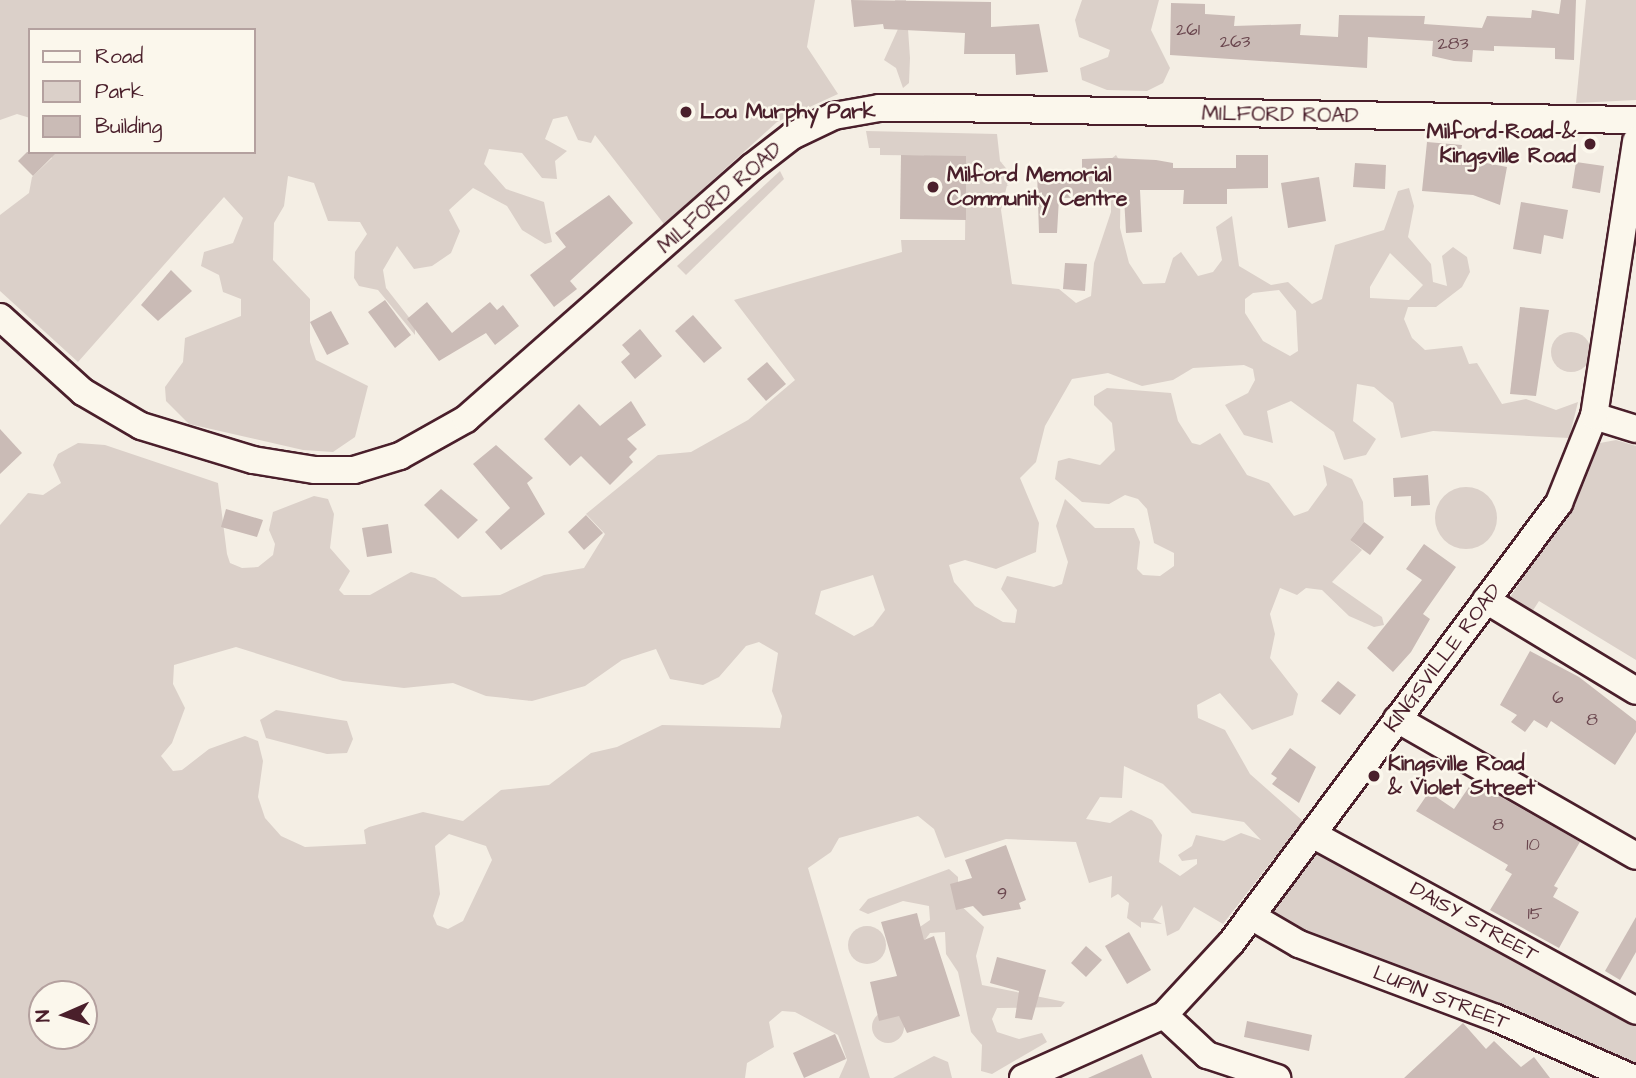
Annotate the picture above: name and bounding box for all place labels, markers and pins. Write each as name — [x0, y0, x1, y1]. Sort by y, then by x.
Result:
place label: Lou Murphy Park — [700, 99, 876, 125]
marker: Lou Murphy Park — [678, 104, 694, 120]
place label: Milford Road & Kingsville Road — [1426, 119, 1576, 169]
marker: Milford Road & Kingsville Road — [1582, 136, 1598, 152]
place label: Milford Memorial Community Centre — [947, 162, 1127, 212]
marker: Milford Memorial Community Centre — [925, 179, 941, 195]
place label: Kingsville Road & Violet Street — [1388, 751, 1535, 801]
marker: Kingsville Road & Violet Street — [1366, 768, 1382, 784]

